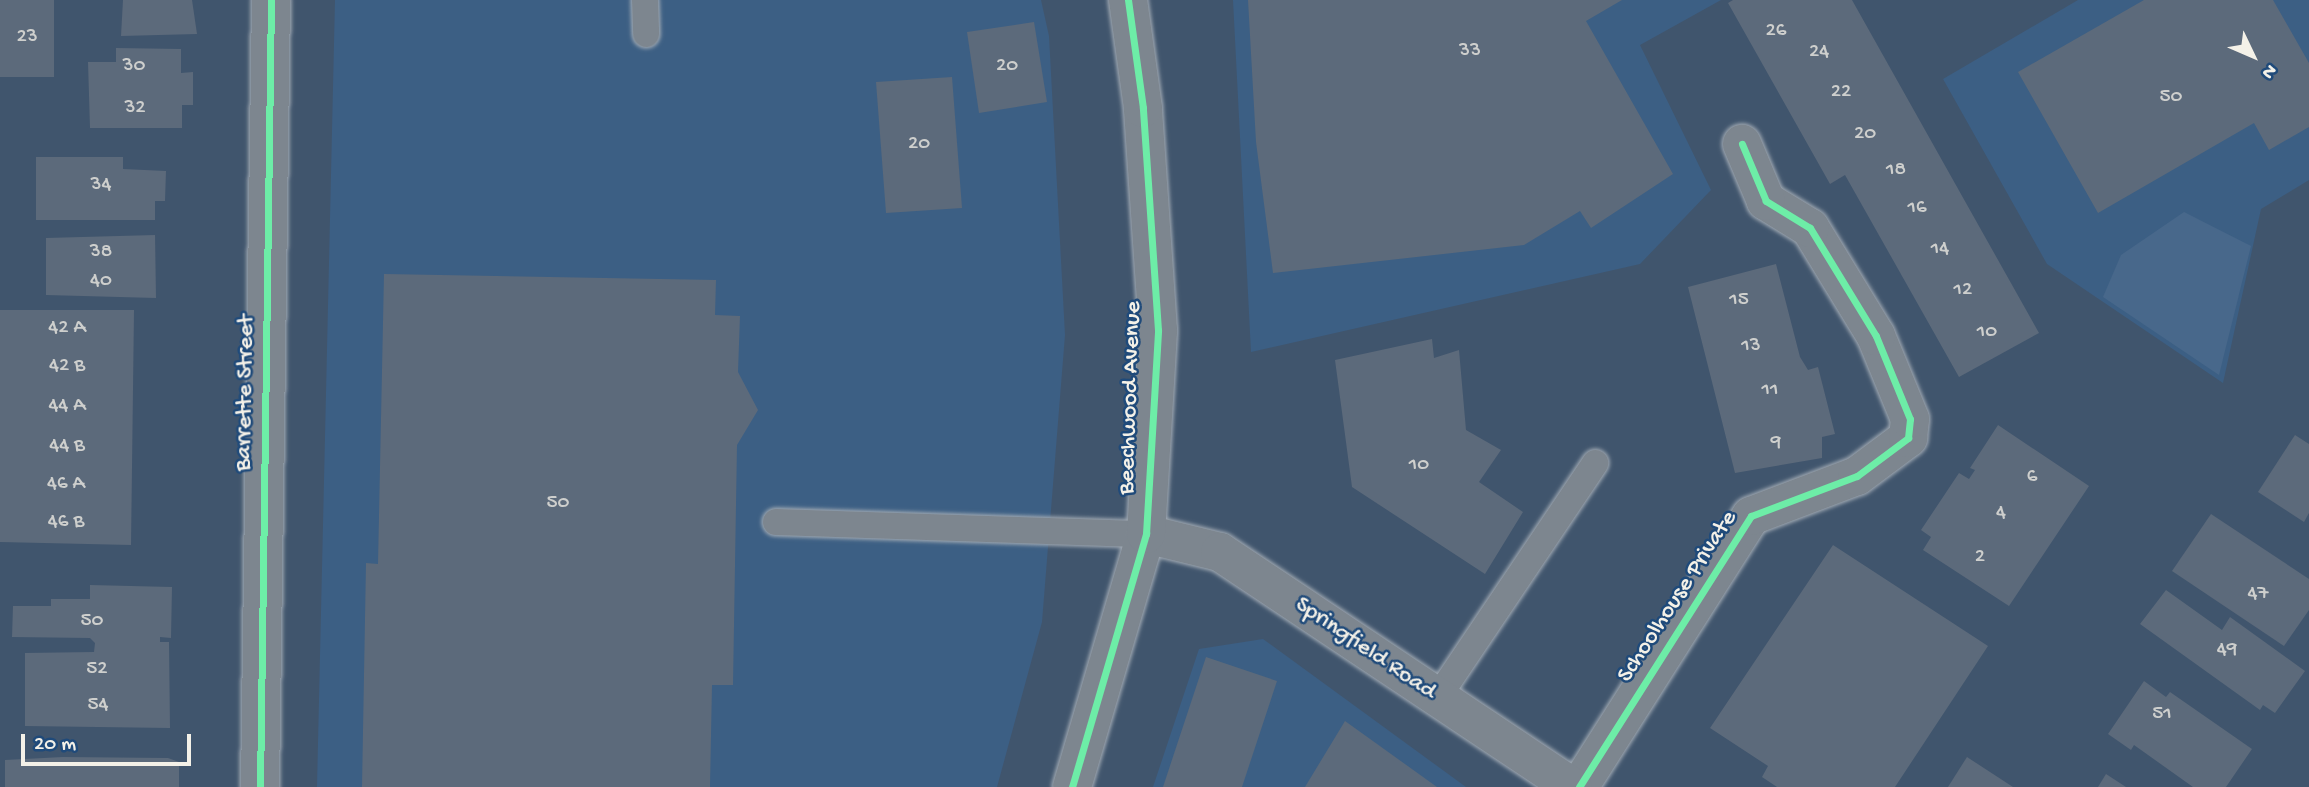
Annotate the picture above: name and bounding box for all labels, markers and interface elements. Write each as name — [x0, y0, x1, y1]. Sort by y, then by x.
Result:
house number: 26 — [1766, 19, 1786, 45]
north arrow — [2218, 21, 2288, 91]
house number: 23 — [16, 25, 38, 51]
house number: 33 — [1459, 39, 1481, 65]
house number: 24 — [1809, 40, 1829, 66]
house number: 30 — [123, 54, 145, 80]
house number: 20 — [996, 54, 1018, 80]
text: N — [2256, 58, 2281, 83]
house number: 22 — [1831, 80, 1851, 106]
house number: 50 — [2160, 85, 2182, 111]
house number: 32 — [124, 96, 146, 122]
house number: 20 — [1854, 122, 1876, 148]
house number: 20 — [908, 132, 930, 158]
house number: 18 — [1886, 158, 1906, 184]
house number: 34 — [91, 173, 111, 199]
house number: 16 — [1907, 196, 1927, 222]
house number: 14 — [1931, 237, 1949, 263]
house number: 38 — [90, 240, 112, 266]
house number: 40 — [90, 269, 112, 295]
house number: 12 — [1954, 278, 1972, 304]
house number: 15 — [1729, 288, 1749, 314]
street label: Beechwood Avenue — [1113, 301, 1149, 495]
street label: Barrette Street — [230, 314, 262, 472]
house number: 42 A — [48, 316, 86, 342]
house number: 10 — [1977, 320, 1997, 346]
house number: 13 — [1741, 334, 1761, 360]
house number: 42 B — [49, 354, 85, 380]
house number: 11 — [1762, 378, 1778, 404]
house number: 44 A — [48, 394, 86, 420]
house number: 9 — [1771, 431, 1781, 457]
house number: 44 B — [49, 434, 85, 460]
house number: 10 — [1409, 453, 1429, 479]
house number: 6 — [2027, 465, 2037, 491]
house number: 46 A — [47, 472, 85, 498]
house number: 50 — [547, 491, 569, 517]
house number: 4 — [1996, 501, 2006, 527]
street label: Schoolhouse Private — [1612, 506, 1744, 688]
house number: 46 B — [48, 510, 84, 536]
house number: 2 — [1975, 545, 1985, 571]
house number: 47 — [2248, 582, 2268, 608]
street label: Springfield Road — [1289, 591, 1441, 707]
house number: 50 — [81, 609, 103, 635]
house number: 49 — [2217, 638, 2237, 664]
house number: 52 — [86, 657, 108, 683]
house number: 54 — [88, 693, 108, 719]
house number: 51 — [2152, 702, 2172, 728]
scale bar — [24, 720, 194, 764]
text: 20 m — [34, 733, 76, 758]

